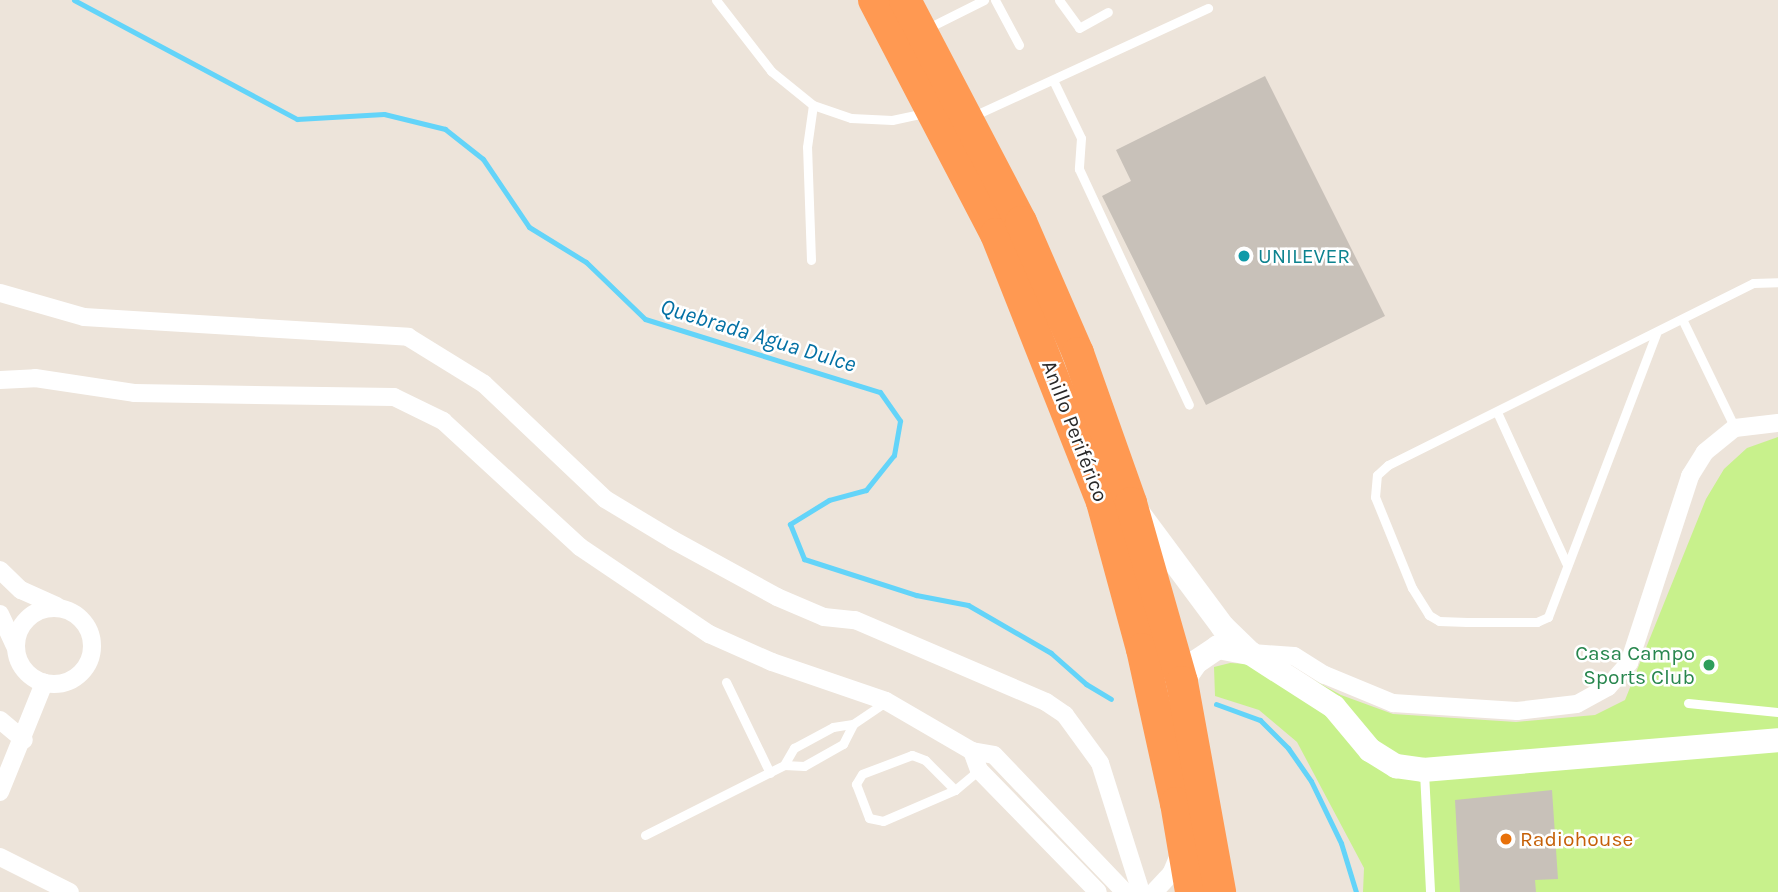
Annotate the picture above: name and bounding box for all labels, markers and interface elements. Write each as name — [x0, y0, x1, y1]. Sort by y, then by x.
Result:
place label: UNILEVER — [1258, 243, 1350, 269]
marker: UNILEVER — [1236, 248, 1252, 264]
water label: Quebrada Agua Dulce — [657, 293, 859, 379]
street label: Anillo Periférico — [1036, 357, 1114, 505]
place label: Casa Campo Sports Club — [1575, 640, 1695, 690]
marker: Casa Campo Sports Club — [1701, 657, 1717, 673]
place label: Radiohouse — [1520, 826, 1633, 852]
marker: Radiohouse — [1498, 831, 1514, 847]

